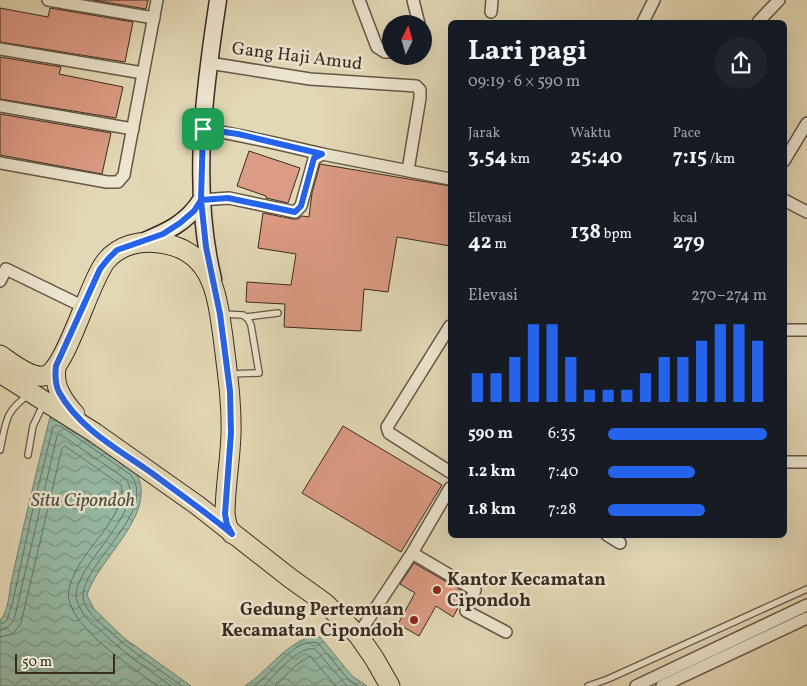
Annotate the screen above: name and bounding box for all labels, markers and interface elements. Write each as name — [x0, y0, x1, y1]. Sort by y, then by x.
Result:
north arrow — [382, 15, 432, 65]
map controls — [382, 15, 432, 65]
text: Lari pagi — [468, 32, 587, 71]
street label: Gang Haji Amud — [230, 37, 364, 77]
button: share — [715, 37, 767, 89]
text: 09:19 · 6 × 590 m — [468, 71, 580, 93]
pin — [182, 108, 224, 150]
icon: arrive — [189, 115, 217, 143]
text: Jarak — [468, 124, 500, 143]
text: Waktu — [570, 124, 611, 143]
text: Pace — [673, 124, 701, 143]
text: 3.54 — [468, 143, 507, 172]
text: 25:40 — [570, 143, 623, 172]
text: 7:15 — [673, 143, 707, 172]
text: km — [507, 150, 530, 169]
text: /km — [707, 150, 735, 169]
text: Elevasi — [468, 209, 512, 228]
text: kcal — [673, 209, 698, 228]
text: 138 — [570, 218, 601, 247]
text: bpm — [601, 225, 632, 244]
text: 42 — [468, 228, 492, 257]
text: 279 — [673, 228, 705, 257]
text: m — [492, 235, 507, 254]
text: Elevasi — [468, 285, 518, 307]
text: 270–274 m — [691, 285, 767, 307]
text: 590 m — [468, 423, 513, 445]
text: 6:35 — [548, 423, 576, 445]
text: 1.2 km — [468, 461, 516, 483]
text: 7:40 — [548, 461, 578, 483]
water label: Situ Cipondoh — [31, 488, 135, 514]
text: 1.8 km — [468, 499, 516, 521]
text: 7:28 — [548, 499, 576, 521]
place label: Kantor Kecamatan Cipondoh — [447, 568, 606, 614]
marker: Kantor Kecamatan Cipondoh — [431, 584, 443, 596]
place label: Gedung Pertemuan Kecamatan Cipondoh — [221, 598, 404, 644]
marker: Gedung Pertemuan Kecamatan Cipondoh — [408, 614, 420, 626]
scale bar — [15, 651, 115, 674]
text: 50 m — [22, 653, 52, 672]

